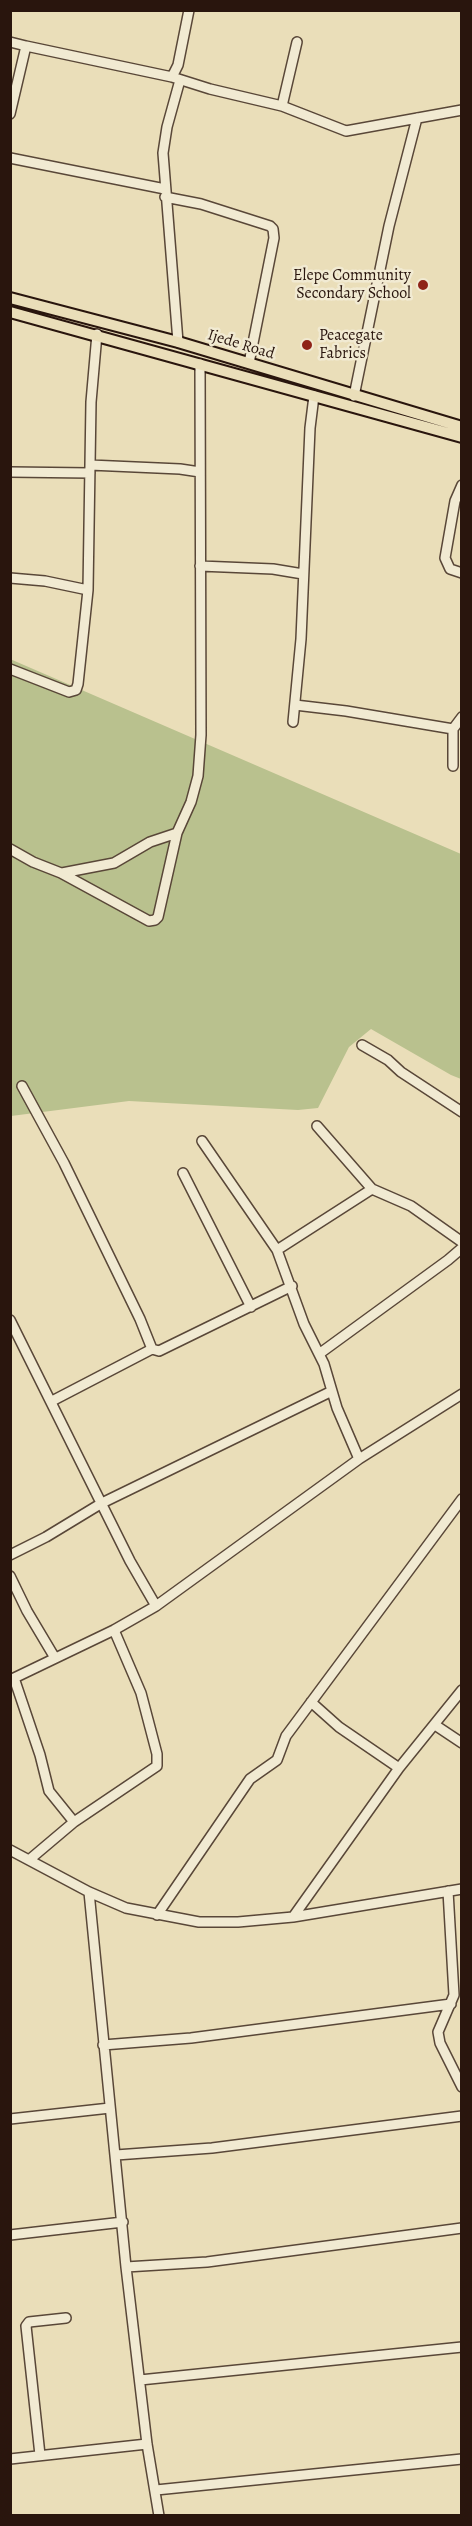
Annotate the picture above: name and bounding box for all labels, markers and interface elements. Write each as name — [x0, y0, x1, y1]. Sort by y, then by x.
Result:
place label: Elepe Community Secondary School — [293, 266, 411, 304]
marker: Elepe Community Secondary School — [416, 278, 430, 292]
street label: Ijede Road — [205, 326, 277, 364]
place label: Peacegate Fabrics — [319, 326, 383, 364]
marker: Peacegate Fabrics — [300, 338, 314, 352]

